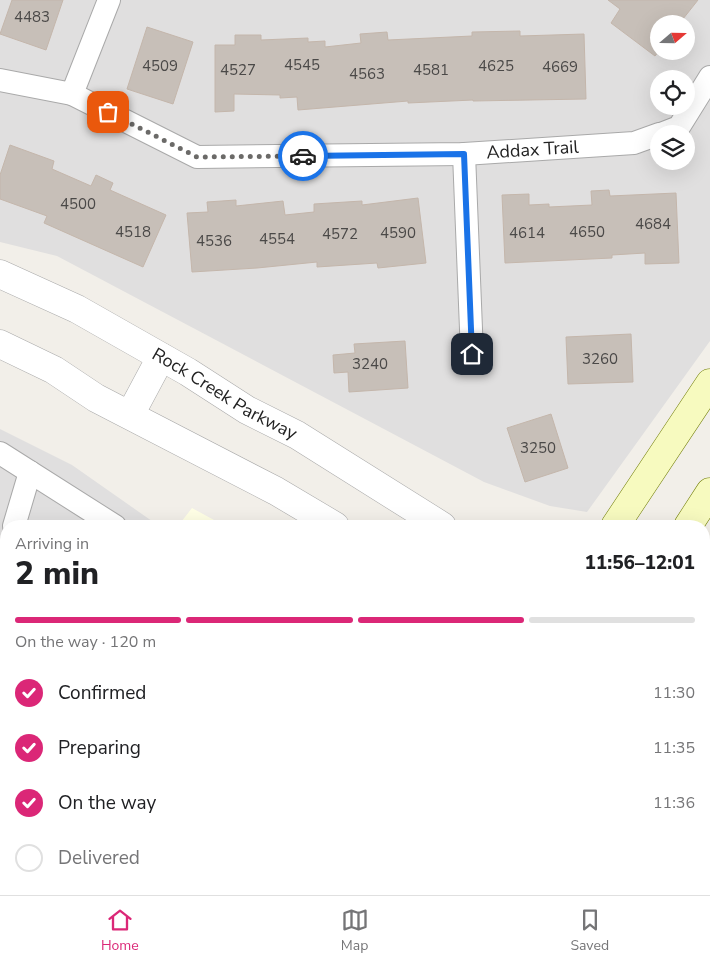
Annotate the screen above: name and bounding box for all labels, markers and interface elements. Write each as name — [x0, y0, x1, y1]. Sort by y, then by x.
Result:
house number: 4483 — [14, 7, 50, 27]
north arrow — [650, 15, 695, 60]
map controls — [650, 15, 695, 170]
house number: 4545 — [284, 55, 320, 75]
house number: 4509 — [142, 56, 178, 76]
house number: 4625 — [478, 56, 514, 76]
house number: 4669 — [542, 57, 578, 77]
house number: 4527 — [220, 60, 256, 80]
house number: 4581 — [413, 60, 449, 80]
house number: 4563 — [349, 64, 385, 84]
button: locate — [650, 70, 695, 115]
pin — [87, 91, 129, 133]
icon: bag — [94, 98, 122, 126]
button: layers — [650, 125, 695, 170]
courier — [278, 131, 328, 181]
street label: Addax Trail — [486, 135, 580, 165]
icon: car — [289, 142, 317, 170]
house number: 4500 — [60, 194, 96, 214]
house number: 4684 — [635, 214, 671, 234]
house number: 4518 — [115, 222, 151, 242]
house number: 4650 — [569, 222, 605, 242]
house number: 4590 — [380, 223, 416, 243]
house number: 4614 — [509, 223, 545, 243]
house number: 4572 — [322, 224, 358, 244]
house number: 4554 — [259, 229, 295, 249]
house number: 4536 — [196, 231, 232, 251]
pin — [451, 333, 493, 375]
icon: home — [458, 340, 486, 368]
street label: Rock Creek Parkway — [148, 342, 302, 446]
house number: 3260 — [582, 349, 618, 369]
house number: 3240 — [352, 354, 388, 374]
house number: 3250 — [520, 438, 556, 458]
text: Arriving in — [15, 533, 89, 555]
text: 11:56–12:01 — [584, 550, 695, 576]
text: 2 min — [15, 552, 99, 595]
text: On the way · 120 m — [15, 631, 156, 653]
icon: check — [15, 679, 43, 707]
text: Confirmed — [58, 680, 146, 706]
text: 11:30 — [653, 682, 695, 704]
icon: check — [15, 734, 43, 762]
text: Preparing — [58, 735, 141, 761]
text: 11:35 — [653, 737, 695, 759]
icon: check — [15, 789, 43, 817]
text: On the way — [58, 790, 156, 816]
text: 11:36 — [653, 792, 695, 814]
text: Delivered — [58, 845, 140, 871]
tab: Home — [101, 906, 139, 955]
tab: Map — [341, 906, 369, 955]
tab: Saved — [570, 906, 609, 955]

